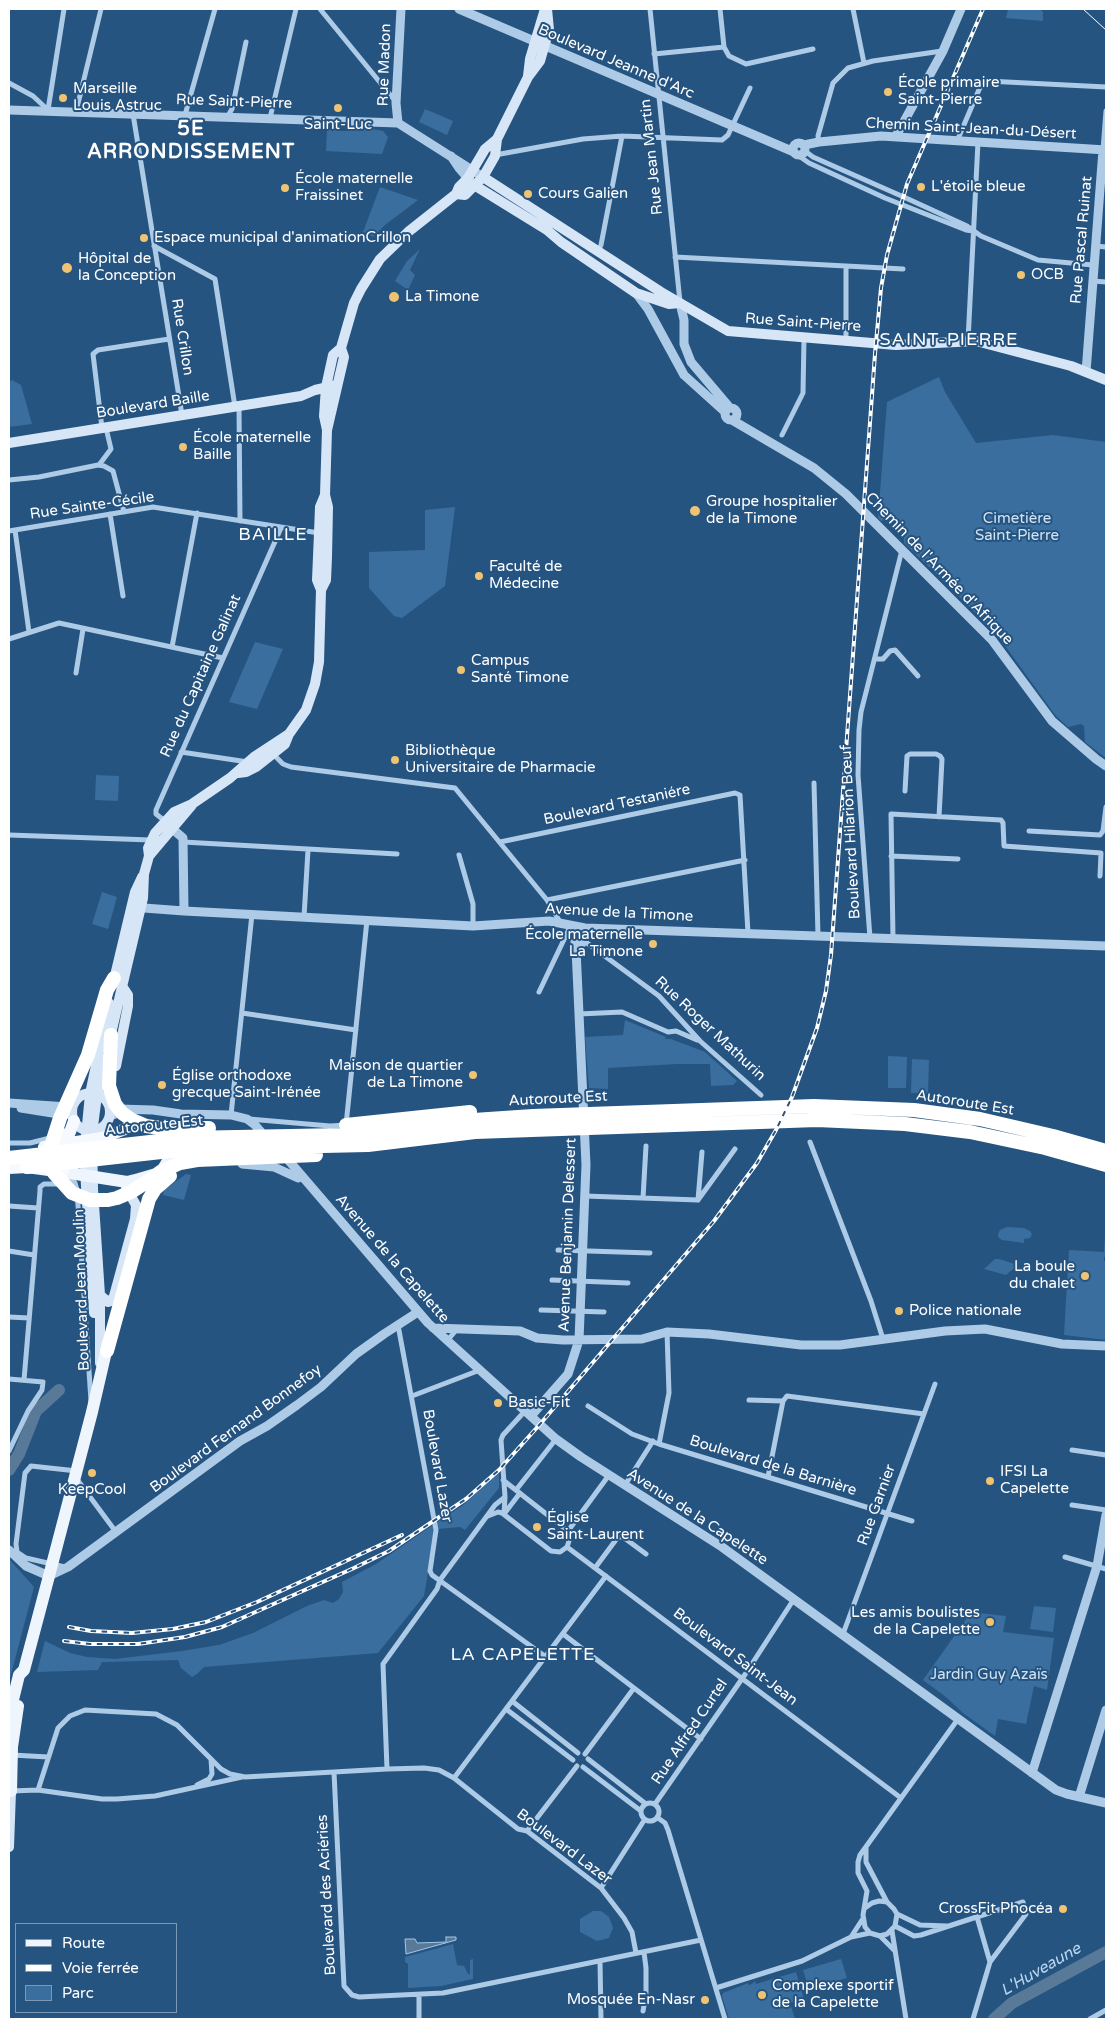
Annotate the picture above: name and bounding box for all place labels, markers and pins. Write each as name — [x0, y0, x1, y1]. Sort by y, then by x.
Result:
place label: École primaire Saint-Pierre — [898, 74, 999, 109]
place label: Marseille Louis Astruc — [73, 80, 162, 115]
marker: École primaire Saint-Pierre — [882, 86, 894, 98]
marker: Marseille Louis Astruc — [57, 92, 69, 104]
marker: Saint-Luc — [332, 102, 344, 114]
place label: Saint-Luc — [304, 116, 372, 134]
place label: École maternelle Fraissinet — [295, 170, 413, 205]
place label: L'étoile bleue — [931, 178, 1025, 196]
marker: L'étoile bleue — [915, 181, 927, 193]
marker: École maternelle Fraissinet — [279, 182, 291, 194]
place label: Cours Galien — [538, 185, 628, 203]
marker: Cours Galien — [522, 188, 534, 200]
place label: Espace municipal d'animationCrillon — [154, 229, 411, 247]
marker: Espace municipal d'animationCrillon — [138, 232, 150, 244]
place label: Hôpital de la Conception — [78, 250, 176, 285]
marker: Hôpital de la Conception — [60, 261, 74, 275]
place label: OCB — [1031, 266, 1064, 284]
marker: OCB — [1015, 269, 1027, 281]
place label: La Timone — [405, 288, 479, 306]
marker: La Timone — [387, 290, 401, 304]
place label: École maternelle Baille — [193, 429, 311, 464]
marker: École maternelle Baille — [177, 441, 189, 453]
place label: Groupe hospitalier de la Timone — [706, 493, 838, 528]
marker: Groupe hospitalier de la Timone — [688, 504, 702, 518]
place label: Faculté de Médecine — [489, 558, 562, 593]
marker: Faculté de Médecine — [473, 570, 485, 582]
place label: Campus Santé Timone — [471, 652, 569, 687]
marker: Campus Santé Timone — [455, 664, 467, 676]
place label: Bibliothèque Universitaire de Pharmacie — [405, 742, 595, 777]
marker: Bibliothèque Universitaire de Pharmacie — [389, 754, 401, 766]
place label: École maternelle La Timone — [525, 926, 643, 961]
marker: École maternelle La Timone — [647, 938, 659, 950]
place label: Maison de quartier de La Timone — [329, 1057, 463, 1092]
place label: Église orthodoxe grecque Saint-Irénée — [172, 1067, 321, 1102]
marker: Maison de quartier de La Timone — [467, 1069, 479, 1081]
marker: Église orthodoxe grecque Saint-Irénée — [156, 1079, 168, 1091]
place label: La boule du chalet — [1009, 1258, 1075, 1293]
marker: La boule du chalet — [1079, 1270, 1091, 1282]
place label: Police nationale — [909, 1302, 1022, 1320]
marker: Police nationale — [893, 1305, 905, 1317]
place label: Basic-Fit — [508, 1394, 570, 1412]
marker: Basic-Fit — [492, 1397, 504, 1409]
place label: IFSI La Capelette — [1000, 1463, 1069, 1498]
marker: KeepCool — [86, 1467, 98, 1479]
marker: IFSI La Capelette — [984, 1475, 996, 1487]
place label: KeepCool — [58, 1481, 126, 1499]
place label: Église Saint-Laurent — [547, 1509, 644, 1544]
marker: Église Saint-Laurent — [531, 1521, 543, 1533]
place label: Les amis boulistes de la Capelette — [851, 1604, 980, 1639]
marker: Les amis boulistes de la Capelette — [984, 1616, 996, 1628]
place label: CrossFit Phocéa — [938, 1900, 1053, 1918]
marker: CrossFit Phocéa — [1057, 1903, 1069, 1915]
place label: Complexe sportif de la Capelette — [772, 1977, 894, 2012]
marker: Complexe sportif de la Capelette — [756, 1989, 768, 2001]
place label: Mosquée En-Nasr — [567, 1991, 695, 2009]
marker: Mosquée En-Nasr — [699, 1994, 711, 2006]

